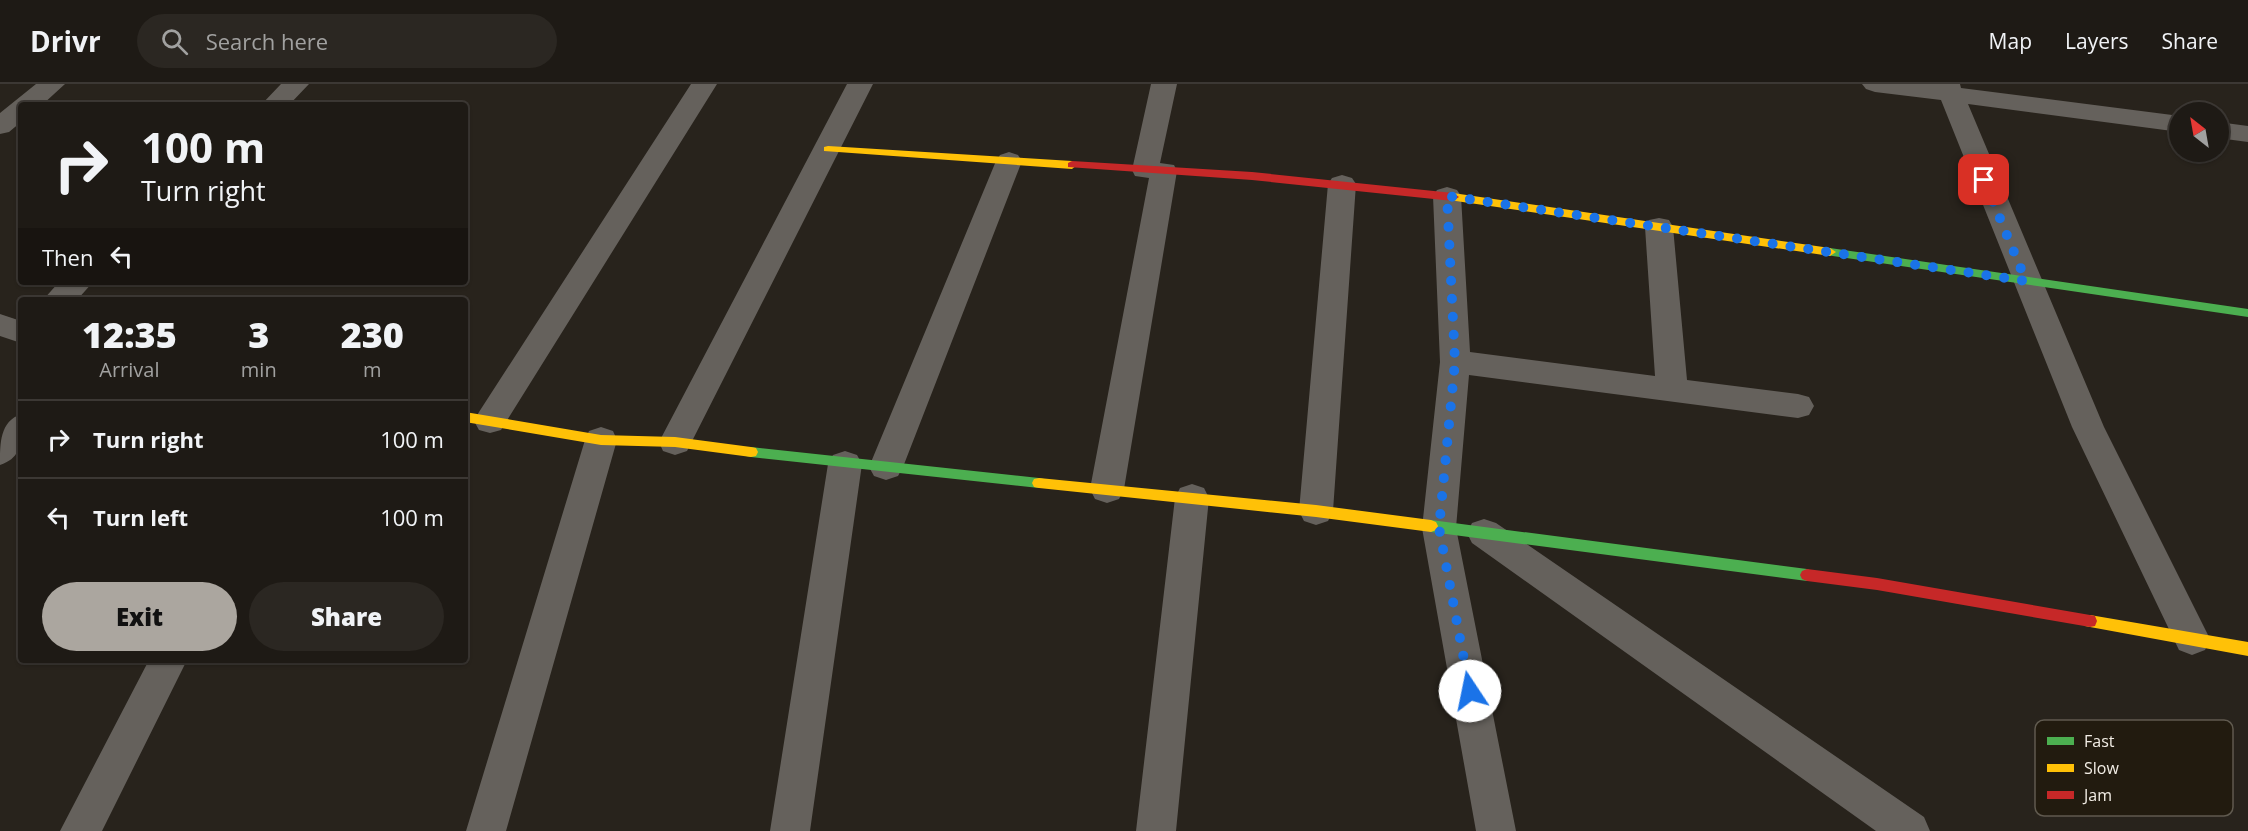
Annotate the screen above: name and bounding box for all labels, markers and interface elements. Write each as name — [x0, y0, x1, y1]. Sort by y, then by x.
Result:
search box — [137, 14, 557, 68]
text: Drivr — [30, 22, 101, 60]
icon: search — [158, 25, 191, 58]
text: Search here — [206, 26, 328, 56]
text: Map — [1989, 27, 2032, 55]
text: Layers — [2065, 27, 2129, 55]
text: Share — [2162, 27, 2218, 55]
north arrow — [2169, 102, 2229, 162]
map controls — [2169, 102, 2229, 162]
text: 100 m — [141, 118, 265, 175]
icon: right — [42, 126, 120, 204]
pin — [1958, 154, 2009, 205]
icon: arrive — [1967, 163, 2000, 196]
text: Turn right — [141, 172, 266, 209]
icon: left — [105, 240, 138, 273]
text: Then — [42, 242, 93, 272]
text: 12:35 — [82, 310, 177, 359]
text: 3 — [248, 310, 269, 359]
text: 230 — [341, 310, 404, 359]
text: Arrival — [99, 356, 160, 383]
text: min — [241, 356, 277, 383]
text: m — [363, 356, 382, 383]
icon: right — [42, 423, 75, 456]
text: Turn right — [93, 424, 204, 454]
text: 100 m — [380, 424, 444, 454]
icon: left — [42, 501, 75, 534]
text: Turn left — [93, 502, 188, 532]
text: 100 m — [380, 502, 444, 532]
button: Exit — [42, 582, 237, 651]
button: Share — [249, 582, 444, 651]
position arrow — [1438, 659, 1502, 723]
legend — [2035, 720, 2233, 816]
text: Fast — [2084, 730, 2115, 752]
text: Slow — [2084, 757, 2119, 779]
text: Jam — [2082, 784, 2112, 806]

